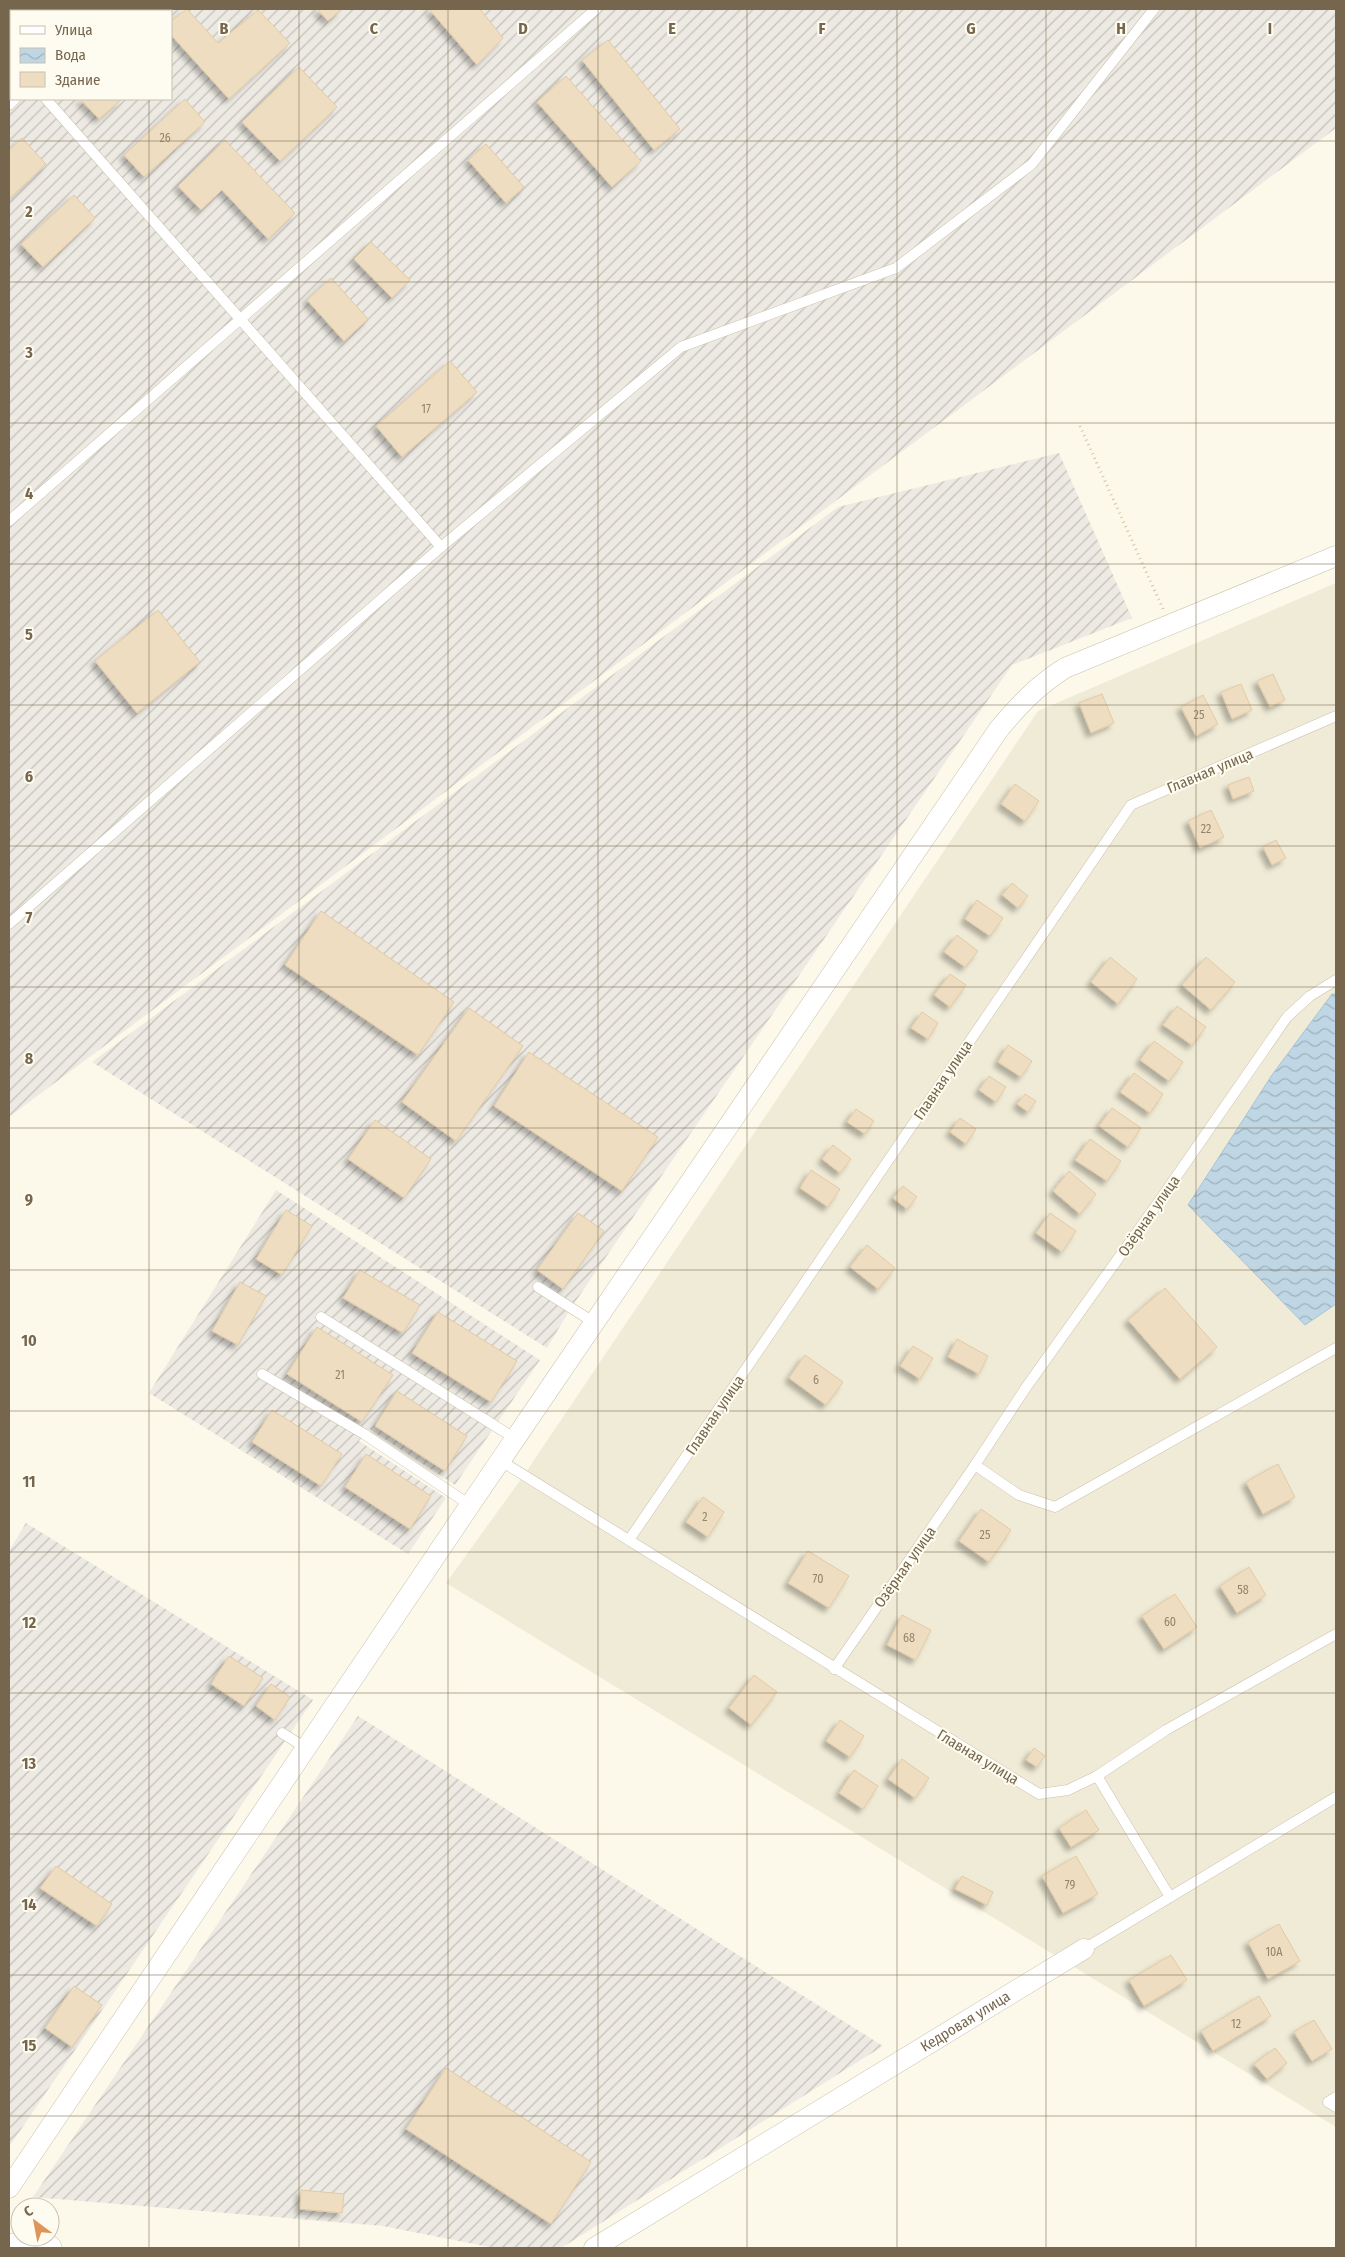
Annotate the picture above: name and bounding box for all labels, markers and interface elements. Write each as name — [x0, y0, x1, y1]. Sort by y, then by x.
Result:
legend — [10, 10, 172, 100]
text: B — [220, 19, 229, 38]
text: C — [370, 19, 379, 38]
text: D — [518, 19, 528, 38]
text: E — [668, 19, 676, 38]
text: F — [818, 19, 826, 38]
text: G — [966, 19, 976, 38]
text: H — [1116, 19, 1126, 38]
text: I — [1268, 19, 1272, 38]
text: Улица — [54, 21, 93, 39]
text: Вода — [55, 46, 86, 64]
text: Здание — [55, 71, 101, 89]
house number: 26 — [159, 131, 171, 145]
text: 2 — [24, 202, 33, 221]
text: 3 — [24, 343, 33, 362]
house number: 17 — [421, 402, 431, 416]
text: 4 — [25, 484, 33, 503]
text: 5 — [25, 625, 33, 644]
house number: 25 — [1194, 708, 1205, 722]
street label: Главная улица — [1164, 745, 1256, 797]
text: 6 — [25, 767, 33, 786]
house number: 22 — [1201, 822, 1211, 836]
text: 7 — [26, 908, 33, 927]
street label: Главная улица — [910, 1037, 976, 1123]
text: 8 — [25, 1049, 34, 1068]
street label: Озёрная улица — [1114, 1172, 1184, 1260]
text: 9 — [25, 1190, 33, 1209]
text: 10 — [21, 1331, 37, 1350]
house number: 21 — [335, 1368, 345, 1382]
street label: Главная улица — [682, 1372, 748, 1458]
house number: 6 — [813, 1373, 819, 1387]
text: 11 — [22, 1472, 36, 1491]
house number: 2 — [702, 1510, 708, 1524]
street label: Озёрная улица — [870, 1523, 940, 1611]
house number: 25 — [980, 1528, 991, 1542]
house number: 70 — [813, 1572, 823, 1586]
house number: 58 — [1237, 1583, 1249, 1597]
text: 12 — [22, 1613, 37, 1632]
house number: 60 — [1164, 1615, 1176, 1629]
house number: 68 — [903, 1631, 915, 1645]
street label: Главная улица — [934, 1726, 1022, 1788]
text: 13 — [22, 1754, 37, 1773]
house number: 79 — [1065, 1878, 1075, 1892]
text: 14 — [22, 1895, 37, 1914]
house number: 10А — [1265, 1945, 1283, 1959]
street label: Кедровая улица — [917, 1987, 1013, 2056]
house number: 12 — [1231, 2017, 1241, 2031]
text: 15 — [22, 2036, 36, 2055]
north arrow — [10, 2197, 60, 2247]
text: С — [21, 2202, 37, 2221]

